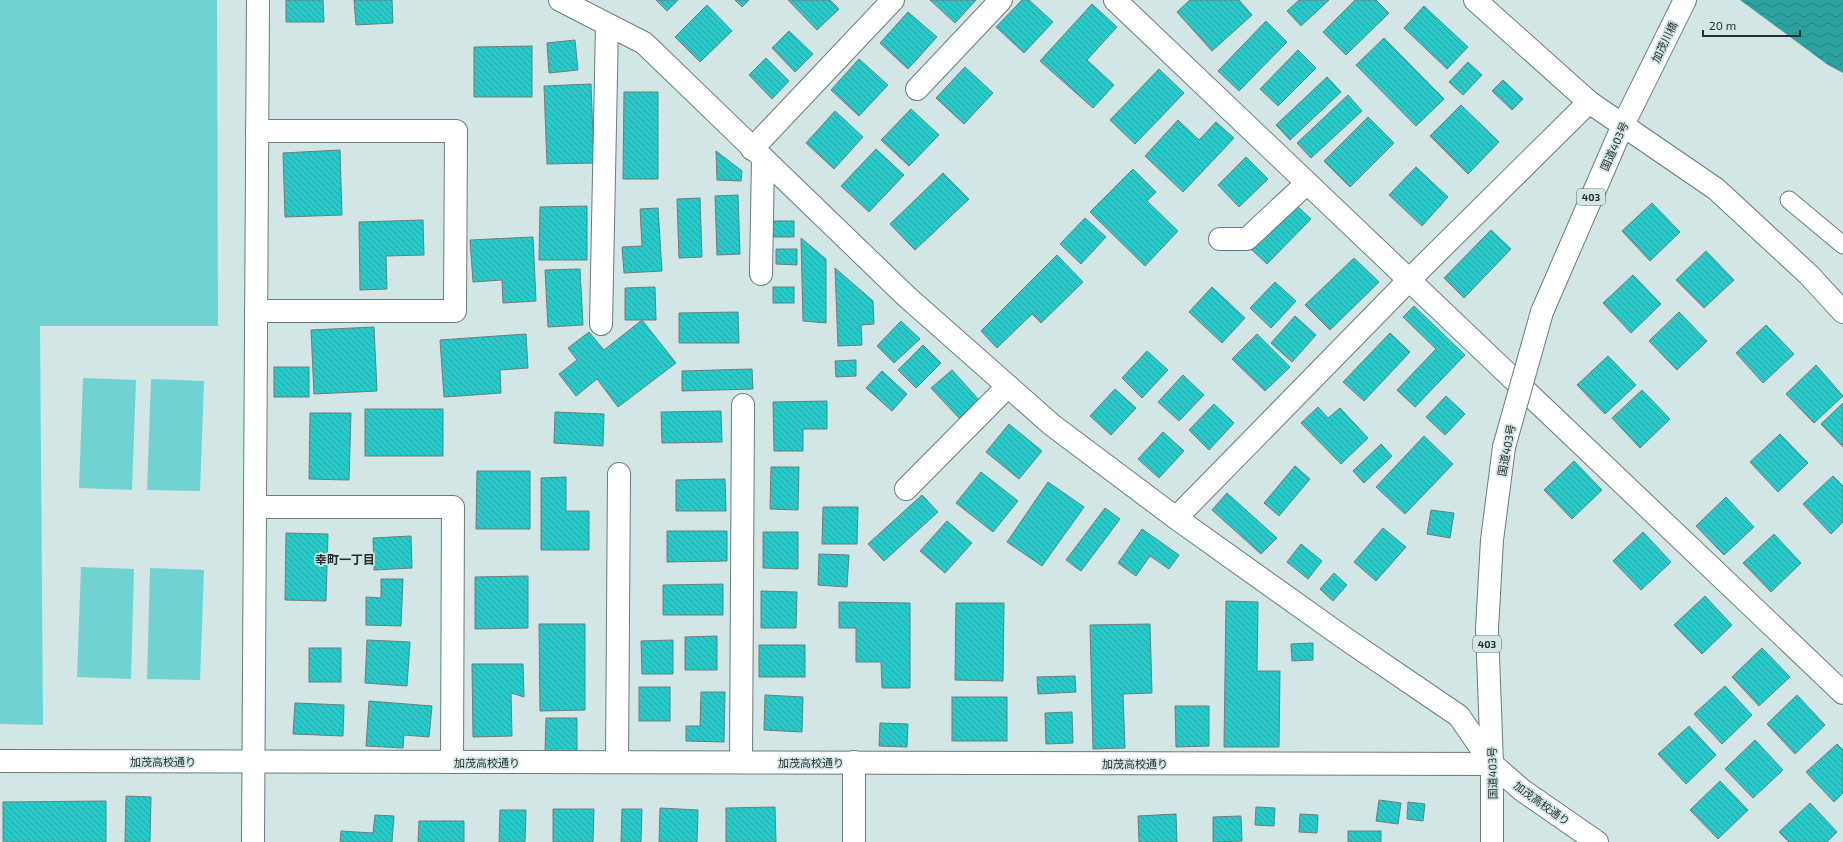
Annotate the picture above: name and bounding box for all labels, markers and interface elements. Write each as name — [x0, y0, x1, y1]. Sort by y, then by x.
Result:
scale bar — [1703, 12, 1800, 38]
text: 20 m — [1709, 18, 1736, 32]
street label: 加茂川橋 — [1649, 19, 1679, 65]
street label: 国道403号 — [1597, 119, 1631, 173]
road number: 403 — [1577, 189, 1605, 205]
street label: 国道403号 — [1495, 423, 1517, 477]
district label: 幸町一丁目 — [315, 552, 375, 566]
road number: 403 — [1473, 636, 1501, 652]
street label: 国道403号 — [1485, 747, 1499, 799]
street label: 加茂高校通り — [130, 755, 196, 768]
street label: 加茂高校通り — [454, 756, 520, 769]
street label: 加茂高校通り — [778, 756, 844, 769]
street label: 加茂高校通り — [1102, 757, 1168, 770]
street label: 加茂高校通り — [1511, 778, 1573, 828]

